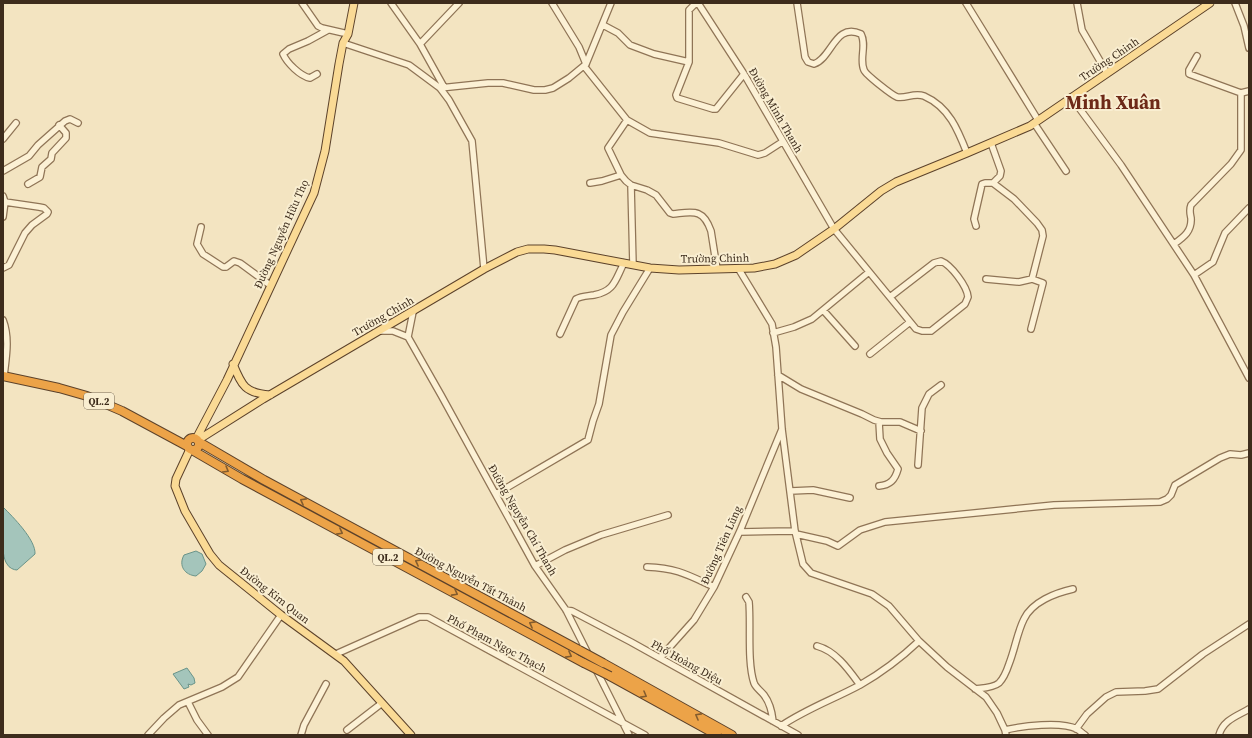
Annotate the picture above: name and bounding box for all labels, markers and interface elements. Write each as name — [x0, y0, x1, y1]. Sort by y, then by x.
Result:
street label: Trường Chinh — [1077, 34, 1142, 85]
street label: Đường Minh Thanh — [745, 65, 806, 156]
district label: Minh Xuân — [1065, 89, 1161, 115]
street label: Đường Nguyễn Hữu Thọ — [251, 177, 312, 291]
street label: Trường Chinh — [681, 250, 750, 267]
street label: Trường Chinh — [350, 293, 417, 340]
road number: QL.2 — [84, 393, 114, 409]
street label: Đường Nguyễn Chí Thanh — [484, 462, 561, 579]
one-way arrow — [222, 466, 229, 473]
one-way arrow — [300, 498, 308, 505]
street label: Đường Tiên Lũng — [697, 503, 746, 587]
one-way arrow — [336, 527, 343, 535]
street label: Đường Nguyễn Tất Thành — [412, 544, 530, 616]
road number: QL.2 — [373, 549, 403, 565]
one-way arrow — [415, 560, 422, 567]
street label: Đường Kim Quan — [237, 563, 313, 628]
one-way arrow — [450, 589, 458, 596]
street label: Phố Phạm Ngọc Thạch — [444, 611, 549, 676]
one-way arrow — [529, 622, 536, 629]
street label: Phố Hoàng Diệu — [648, 637, 726, 689]
one-way arrow — [565, 650, 572, 658]
one-way arrow — [640, 690, 647, 697]
one-way arrow — [695, 713, 702, 721]

